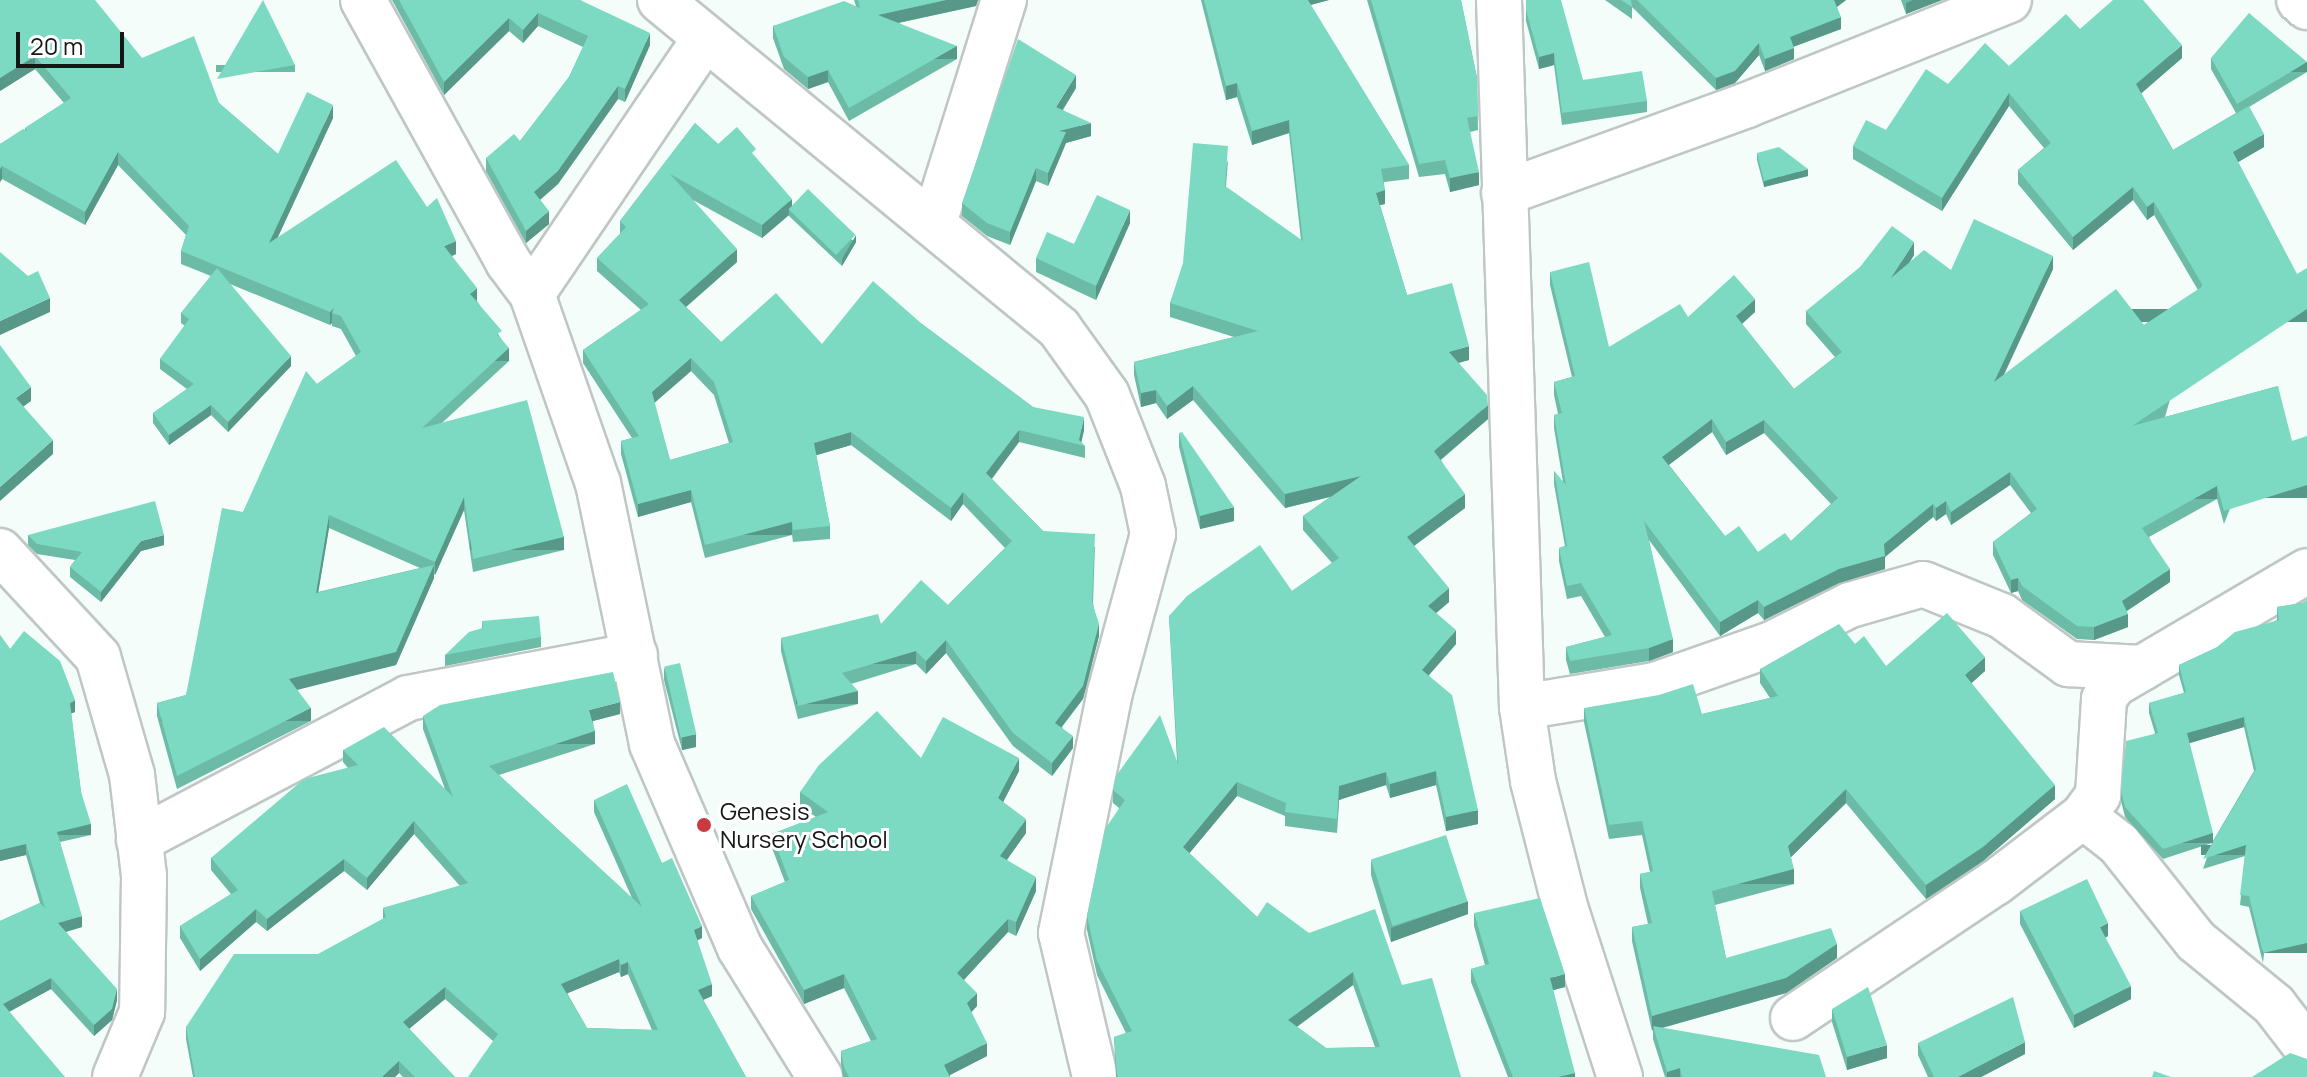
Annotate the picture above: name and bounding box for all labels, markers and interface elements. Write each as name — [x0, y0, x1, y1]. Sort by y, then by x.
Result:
scale bar — [20, 16, 128, 66]
text: 20 m — [30, 29, 83, 62]
place label: Genesis Nursery School — [720, 797, 888, 853]
marker: Genesis Nursery School — [695, 816, 713, 834]

